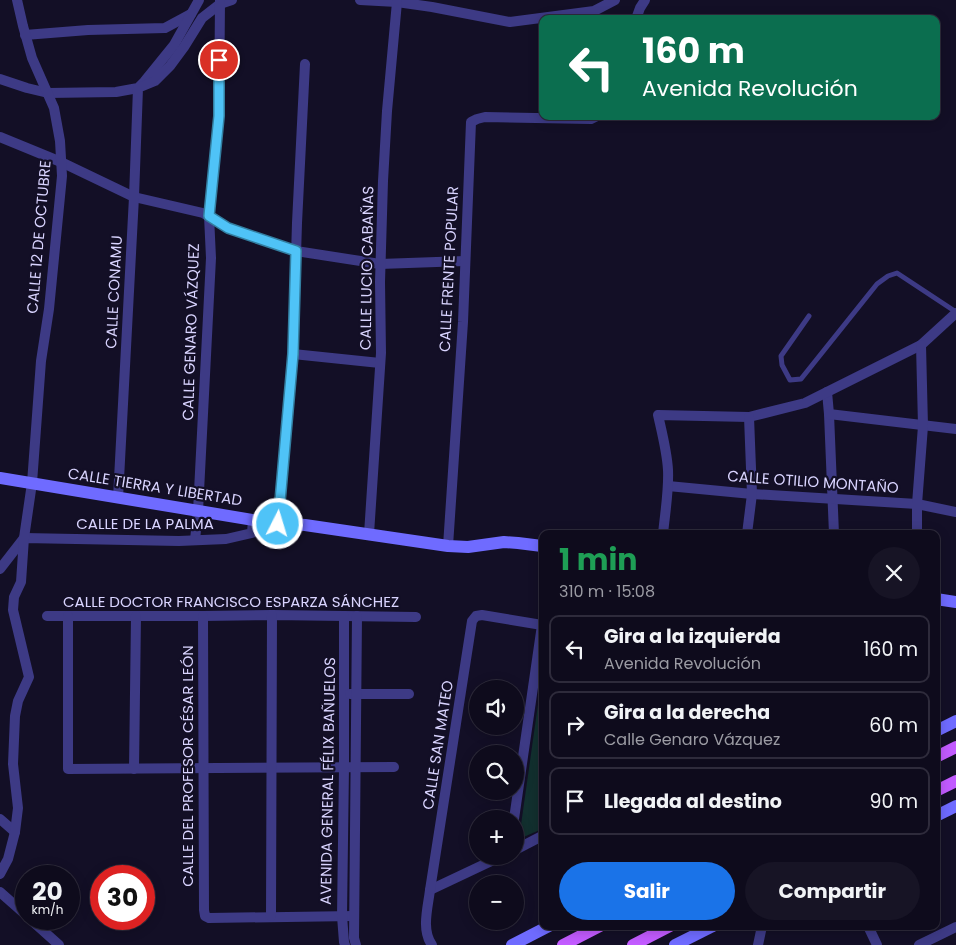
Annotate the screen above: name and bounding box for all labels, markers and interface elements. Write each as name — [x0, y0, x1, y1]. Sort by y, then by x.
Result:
text: 160 m — [642, 26, 745, 75]
icon: left — [559, 35, 624, 100]
pin — [198, 39, 240, 81]
icon: arrive — [205, 46, 233, 74]
text: Avenida Revolución — [642, 73, 858, 104]
street label: CALLE 12 DE OCTUBRE — [21, 159, 56, 314]
street label: CALLE FRENTE POPULAR — [434, 185, 463, 352]
street label: CALLE LUCIO CABAÑAS — [355, 186, 378, 350]
street label: CALLE CONAMU — [100, 235, 127, 349]
street label: CALLE GENARO VÁZQUEZ — [177, 243, 204, 421]
street label: CALLE TIERRA Y LIBERTAD — [67, 462, 244, 511]
street label: CALLE OTILIO MONTAÑO — [727, 465, 900, 498]
position arrow — [251, 497, 303, 549]
street label: CALLE DE LA PALMA — [76, 513, 214, 534]
text: 1 min — [559, 538, 637, 581]
button: close — [868, 547, 920, 599]
text: 310 m · 15:08 — [559, 580, 655, 603]
street label: CALLE DOCTOR FRANCISCO ESPARZA SÁNCHEZ — [63, 591, 399, 612]
text: Gira a la izquierda — [604, 623, 781, 650]
icon: left — [561, 635, 589, 663]
text: 160 m — [863, 636, 918, 663]
street label: CALLE DEL PROFESOR CÉSAR LEÓN — [177, 645, 198, 887]
text: Avenida Revolución — [604, 652, 761, 675]
street label: AVENIDA GENERAL FÉLIX BAÑUELOS — [315, 657, 340, 905]
street label: CALLE SAN MATEO — [417, 679, 458, 811]
map controls — [469, 680, 524, 930]
button: sound — [469, 680, 524, 735]
text: Gira a la derecha — [604, 699, 770, 726]
icon: right — [561, 711, 589, 739]
text: 60 m — [869, 712, 918, 739]
text: Calle Genaro Vázquez — [604, 728, 780, 751]
button: search — [469, 745, 524, 800]
icon: arrive — [561, 787, 589, 815]
text: Llegada al destino — [604, 788, 782, 815]
text: 90 m — [869, 788, 918, 815]
button: + — [469, 810, 524, 865]
button: Salir — [559, 862, 735, 920]
button: Compartir — [745, 862, 920, 920]
speed limit sign: 30 — [90, 865, 155, 930]
text: 20 — [32, 874, 63, 909]
button: − — [469, 875, 524, 930]
text: km/h — [32, 901, 63, 918]

